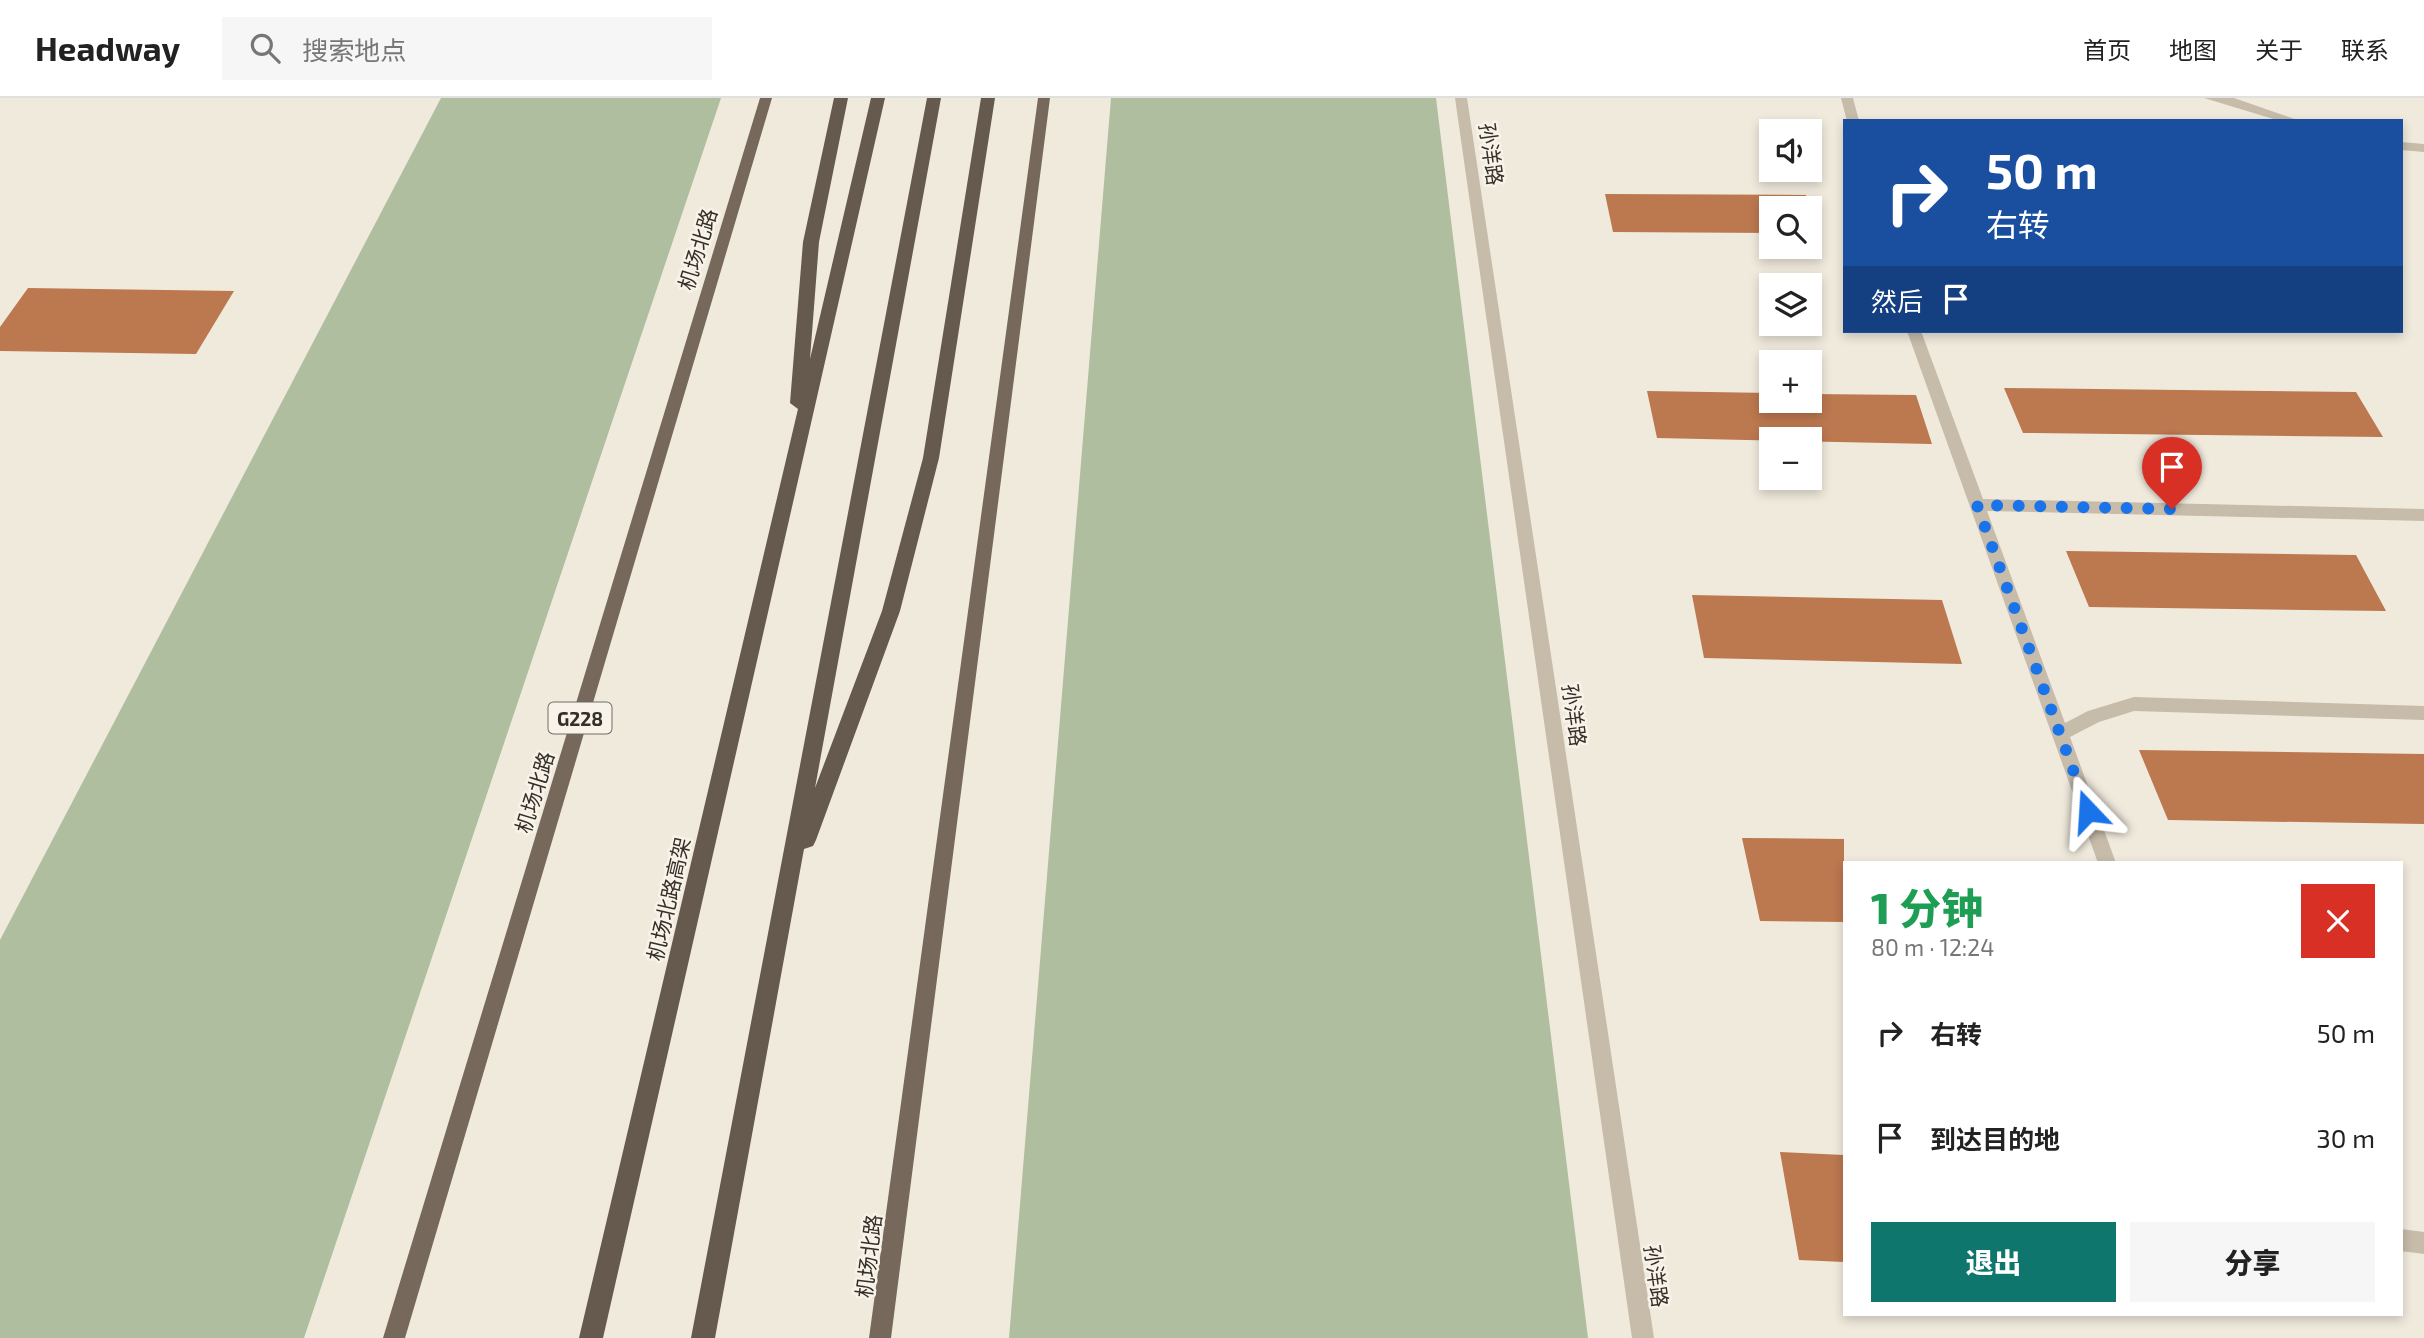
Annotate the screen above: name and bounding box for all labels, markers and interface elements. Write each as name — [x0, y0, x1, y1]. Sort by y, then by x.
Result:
search box — [222, 17, 712, 80]
text: Headway — [35, 28, 180, 68]
icon: search — [246, 29, 284, 67]
text: 搜索地点 — [302, 34, 406, 65]
text: 首页 — [2083, 35, 2131, 64]
text: 地图 — [2169, 35, 2217, 64]
text: 关于 — [2255, 35, 2303, 64]
text: 联系 — [2341, 35, 2389, 64]
map controls — [1759, 119, 1822, 490]
button: sound — [1759, 119, 1822, 182]
street label: 孙洋路 — [1475, 121, 1509, 187]
text: 50 m — [1986, 140, 2098, 199]
icon: right — [1871, 147, 1962, 238]
button: search — [1759, 196, 1822, 259]
street label: 机场北路 — [673, 205, 721, 293]
text: 右转 — [1986, 205, 2050, 243]
button: layers — [1759, 273, 1822, 336]
icon: arrive — [1937, 280, 1975, 318]
text: 然后 — [1871, 285, 1923, 316]
button: + — [1759, 350, 1822, 413]
button: − — [1759, 427, 1822, 490]
pin — [2142, 437, 2202, 509]
icon: arrive — [2153, 448, 2191, 486]
street label: 孙洋路 — [1558, 682, 1592, 748]
road number: G228 — [548, 702, 612, 734]
street label: 机场北路 — [510, 748, 558, 836]
position arrow — [2051, 774, 2125, 848]
street label: 机场北路高架 — [642, 835, 694, 963]
text: 1 分钟 — [1871, 882, 1983, 932]
button: close — [2301, 884, 2375, 958]
text: 80 m · 12:24 — [1871, 933, 1994, 961]
icon: right — [1871, 1014, 1909, 1052]
text: 50 m — [2317, 1017, 2375, 1048]
text: 右转 — [1930, 1018, 1982, 1049]
icon: arrive — [1871, 1119, 1909, 1157]
text: 30 m — [2316, 1122, 2375, 1153]
text: 到达目的地 — [1930, 1123, 2060, 1154]
street label: 机场北路 — [850, 1213, 886, 1299]
button: 退出 — [1871, 1222, 2116, 1302]
button: 分享 — [2130, 1222, 2375, 1302]
street label: 孙洋路 — [1640, 1243, 1674, 1309]

